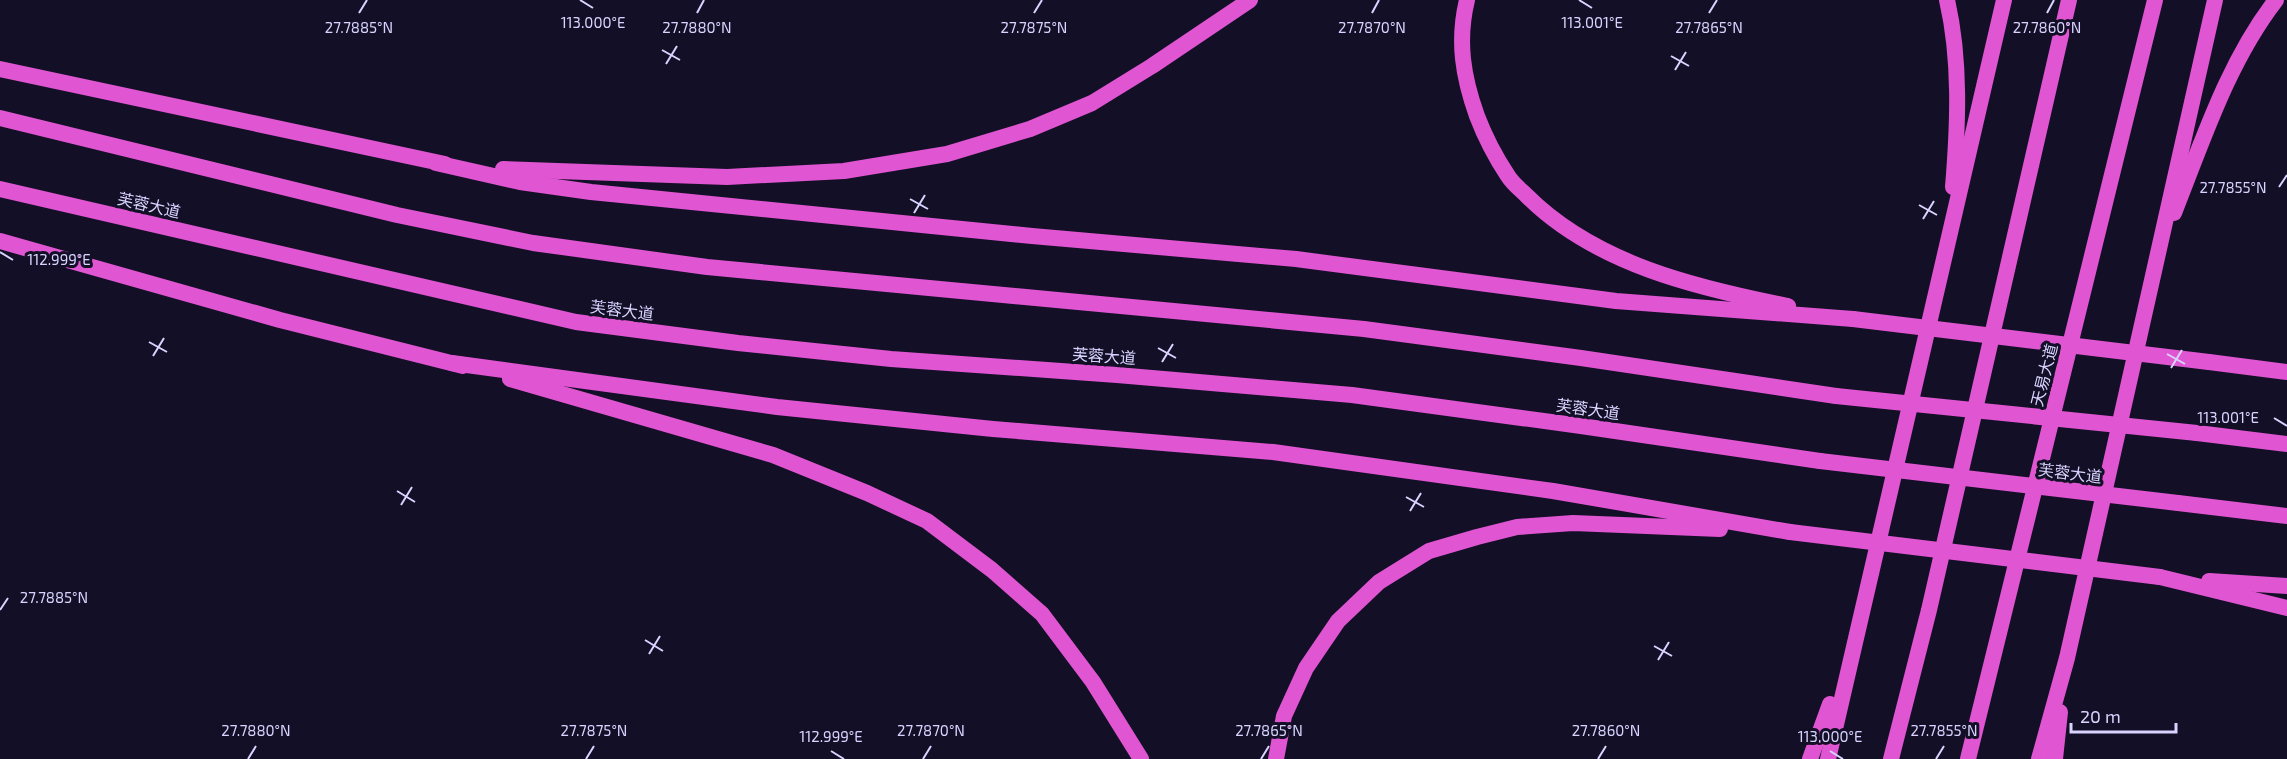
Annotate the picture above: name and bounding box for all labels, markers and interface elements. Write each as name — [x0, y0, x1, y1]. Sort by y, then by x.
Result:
text: 113.000°E — [561, 13, 625, 31]
text: 113.001°E — [1561, 13, 1623, 31]
text: 27.7885°N — [325, 18, 393, 36]
text: 27.7880°N — [662, 18, 732, 36]
text: 27.7875°N — [1001, 18, 1067, 36]
text: 27.7870°N — [1338, 18, 1406, 36]
text: 27.7865°N — [1675, 18, 1743, 36]
text: 27.7860°N — [2013, 18, 2081, 36]
text: 27.7855°N — [2199, 178, 2267, 196]
street label: 芙蓉大道 — [116, 188, 182, 221]
text: 112.999°E — [27, 250, 91, 268]
street label: 芙蓉大道 — [589, 296, 655, 323]
street label: 天易大道 — [2027, 342, 2060, 408]
street label: 芙蓉大道 — [1071, 344, 1137, 367]
street label: 芙蓉大道 — [1555, 395, 1621, 422]
text: 113.001°E — [2197, 408, 2259, 426]
street label: 芙蓉大道 — [2037, 459, 2103, 486]
text: 27.7885°N — [20, 588, 88, 606]
scale bar — [2071, 696, 2176, 734]
text: 20 m — [2080, 705, 2121, 727]
text: 27.7880°N — [221, 721, 291, 739]
text: 27.7875°N — [561, 721, 627, 739]
text: 27.7870°N — [897, 721, 965, 739]
text: 27.7865°N — [1235, 721, 1303, 739]
text: 27.7860°N — [1572, 721, 1640, 739]
text: 27.7855°N — [1910, 721, 1978, 739]
text: 112.999°E — [799, 727, 863, 745]
text: 113.000°E — [1798, 727, 1862, 745]

